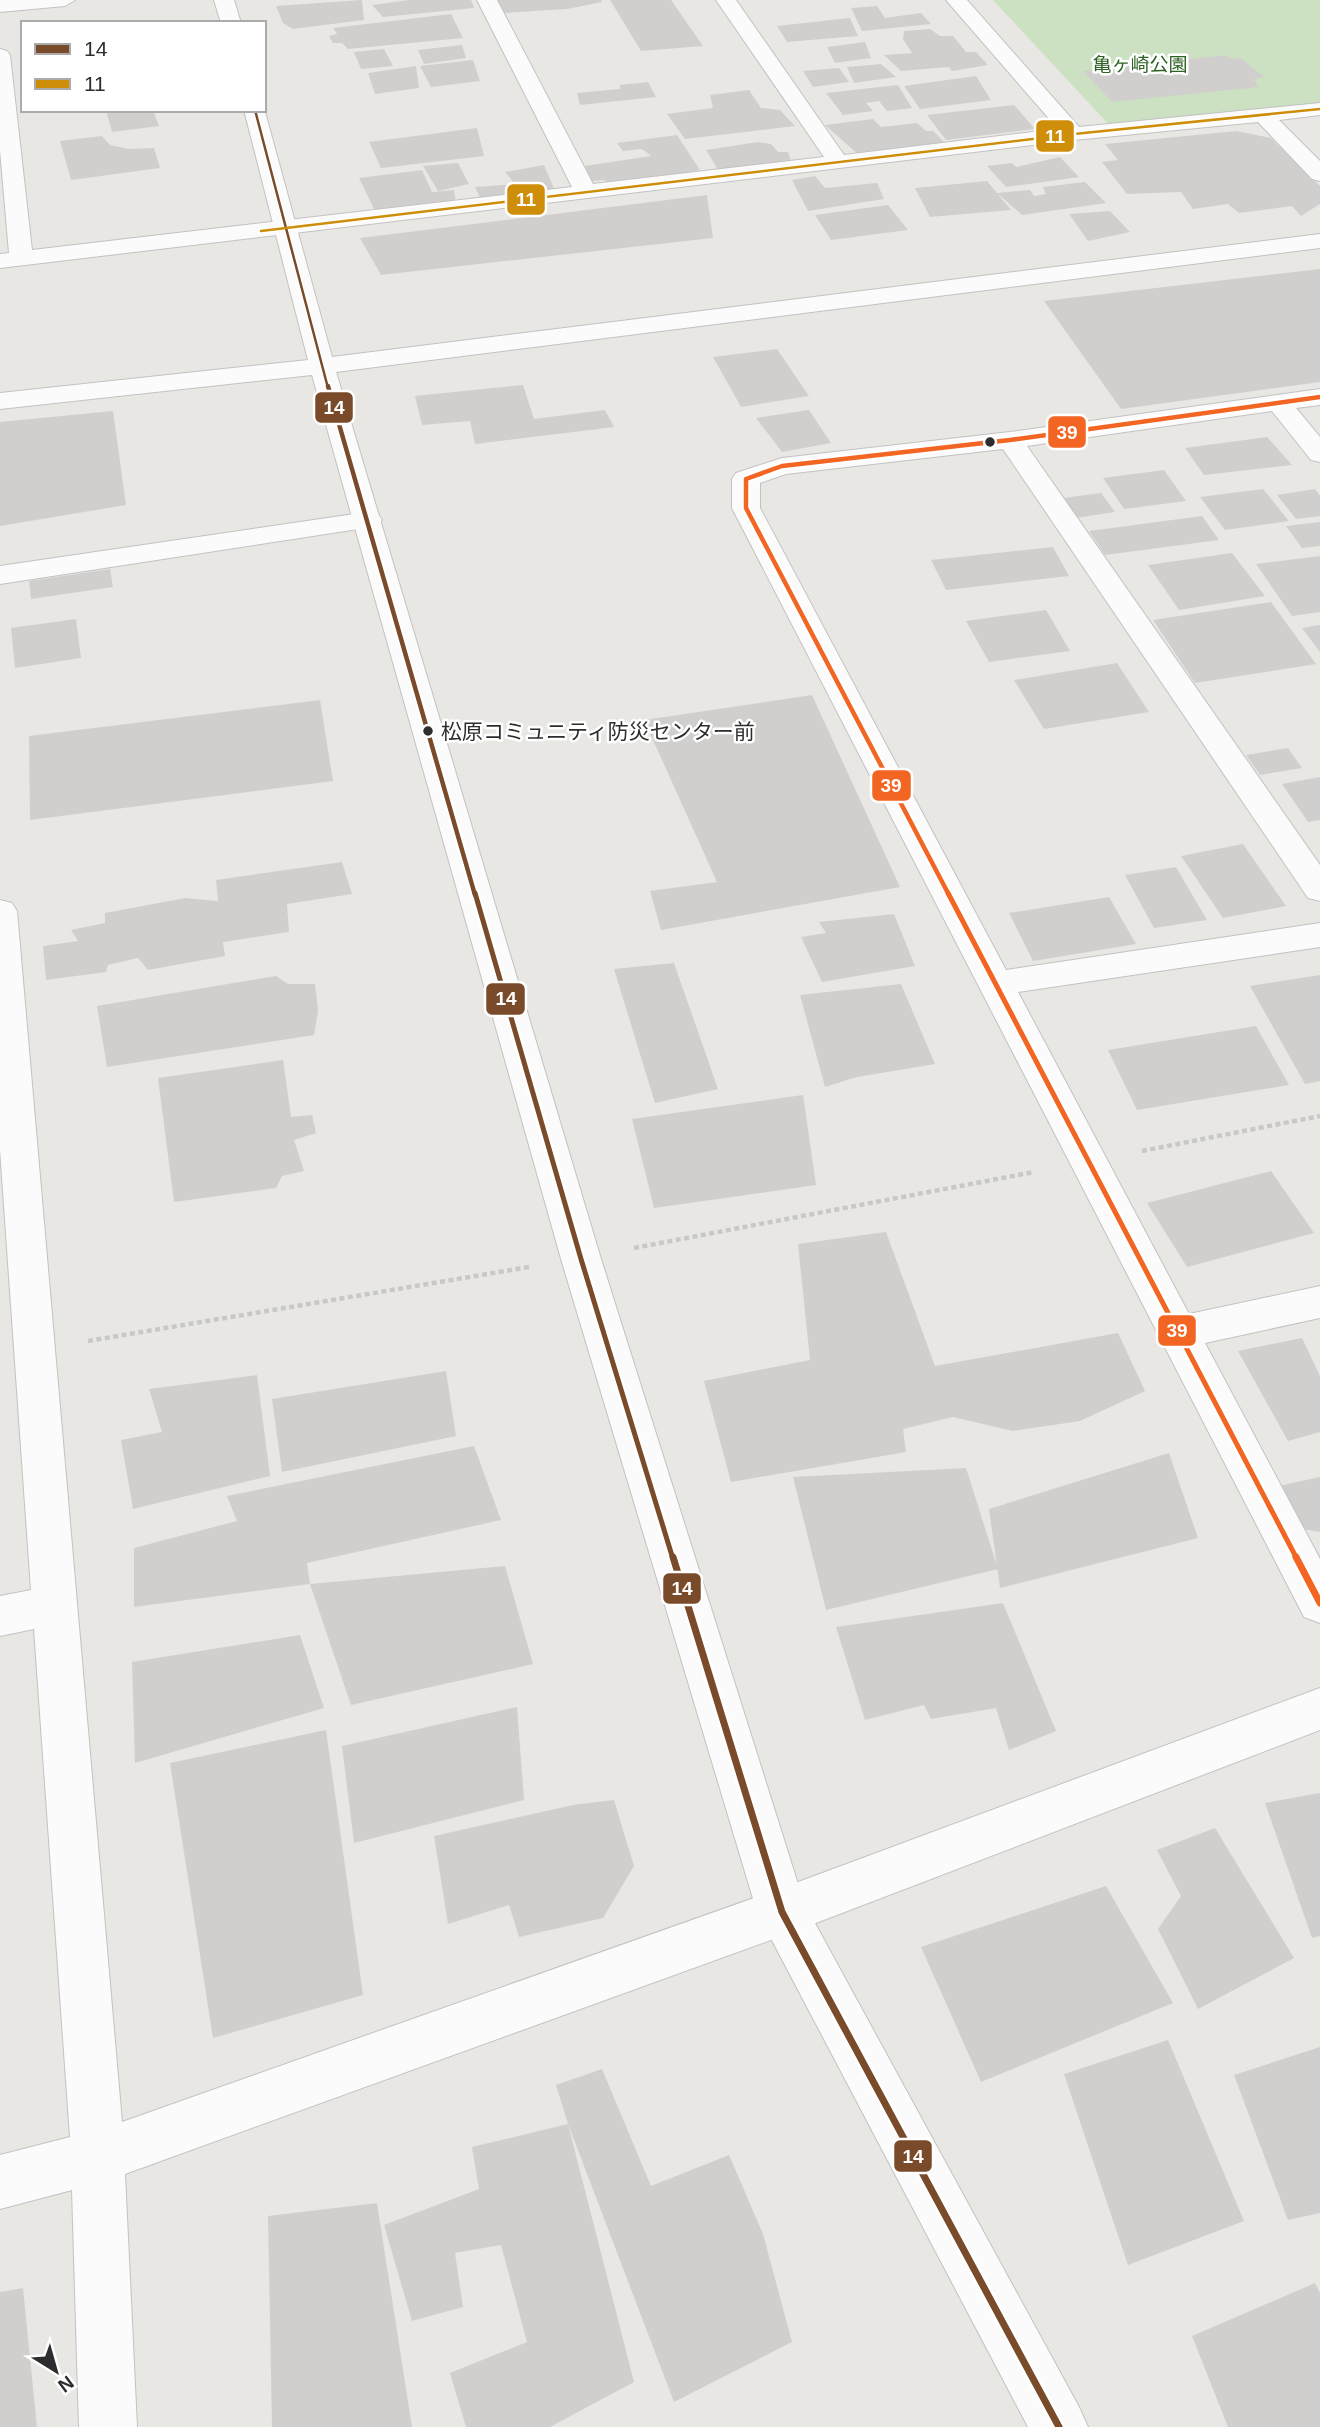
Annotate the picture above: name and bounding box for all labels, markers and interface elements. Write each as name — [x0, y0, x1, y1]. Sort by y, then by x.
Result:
legend — [21, 21, 266, 112]
text: 14 — [84, 37, 108, 60]
park label: 亀ヶ崎公園 — [1092, 54, 1188, 75]
text: 11 — [84, 72, 106, 95]
line badge: 11 — [1035, 119, 1075, 153]
text: 11 — [1045, 126, 1065, 147]
line badge: 11 — [506, 183, 546, 216]
text: 11 — [516, 189, 536, 210]
line badge: 14 — [314, 391, 354, 424]
text: 14 — [323, 397, 345, 418]
line badge: 39 — [1047, 415, 1087, 449]
text: 39 — [1056, 422, 1078, 443]
unlabelled marker — [983, 435, 997, 449]
place label: 松原コミュニティ防災センター前 — [441, 720, 755, 743]
marker: 松原コミュニティ防災センター前 — [421, 724, 435, 738]
line badge: 39 — [871, 769, 912, 802]
text: 39 — [880, 775, 902, 796]
line badge: 14 — [485, 982, 526, 1016]
text: 14 — [495, 988, 517, 1009]
line badge: 39 — [1157, 1314, 1197, 1347]
text: 39 — [1166, 1320, 1188, 1341]
line badge: 14 — [662, 1572, 702, 1605]
text: 14 — [671, 1578, 693, 1599]
line badge: 14 — [893, 2139, 933, 2173]
text: 14 — [902, 2146, 924, 2167]
north arrow — [21, 2336, 91, 2406]
text: N — [54, 2372, 78, 2397]

